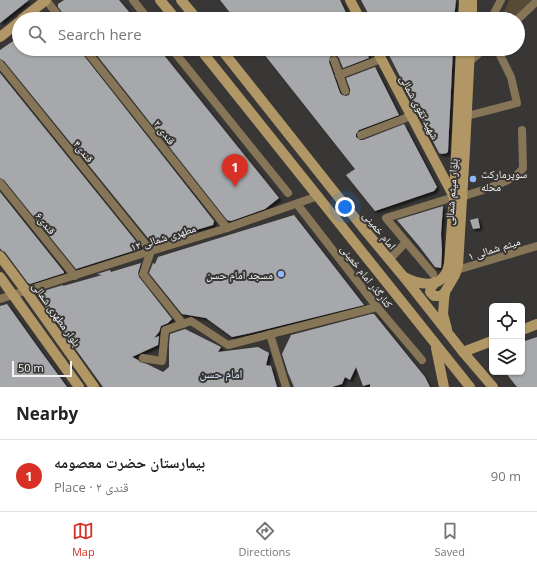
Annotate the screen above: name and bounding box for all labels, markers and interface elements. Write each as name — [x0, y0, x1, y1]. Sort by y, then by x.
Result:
search box — [12, 12, 525, 56]
icon: search — [26, 23, 48, 45]
text: Search here — [58, 24, 142, 44]
street label: شهید تقوی شمالی — [397, 72, 443, 142]
street label: قندی ۲ — [151, 116, 180, 148]
street label: قندی۴ — [70, 137, 98, 166]
pin: 1 — [222, 154, 248, 187]
street label: بلوار میثم شمالی — [441, 158, 462, 226]
place label: سوپرمارکت محله — [481, 166, 527, 194]
marker: سوپرمارکت محله — [468, 174, 478, 184]
your location — [335, 197, 355, 217]
street label: امام خمینی — [360, 208, 400, 252]
street label: قندی۶ — [32, 209, 60, 238]
street label: مطهری شمالی ۱۲ — [129, 220, 197, 254]
street label: میثم شمالی ۱ — [466, 233, 522, 264]
street label: کنارگذر امام خمینی — [338, 241, 397, 311]
place label: مسجد امام حسن — [206, 267, 273, 282]
marker: مسجد امام حسن — [276, 269, 286, 279]
street label: بلوار مطهری شمالی — [29, 279, 85, 349]
map controls — [489, 303, 525, 375]
button: locate — [489, 303, 525, 339]
button: layers — [489, 339, 525, 375]
scale bar — [12, 359, 72, 378]
text: 50 m — [18, 360, 44, 375]
district label: امام حسن — [200, 365, 243, 382]
text: Nearby — [16, 402, 78, 425]
text: بیمارستان حضرت معصومه — [54, 452, 205, 472]
text: 1 — [25, 467, 33, 485]
text: 90 m — [491, 467, 521, 485]
text: Place · قندی ۲ — [54, 478, 129, 496]
tab: Map — [72, 520, 95, 559]
tab: Directions — [239, 520, 291, 559]
tab: Saved — [434, 520, 465, 559]

